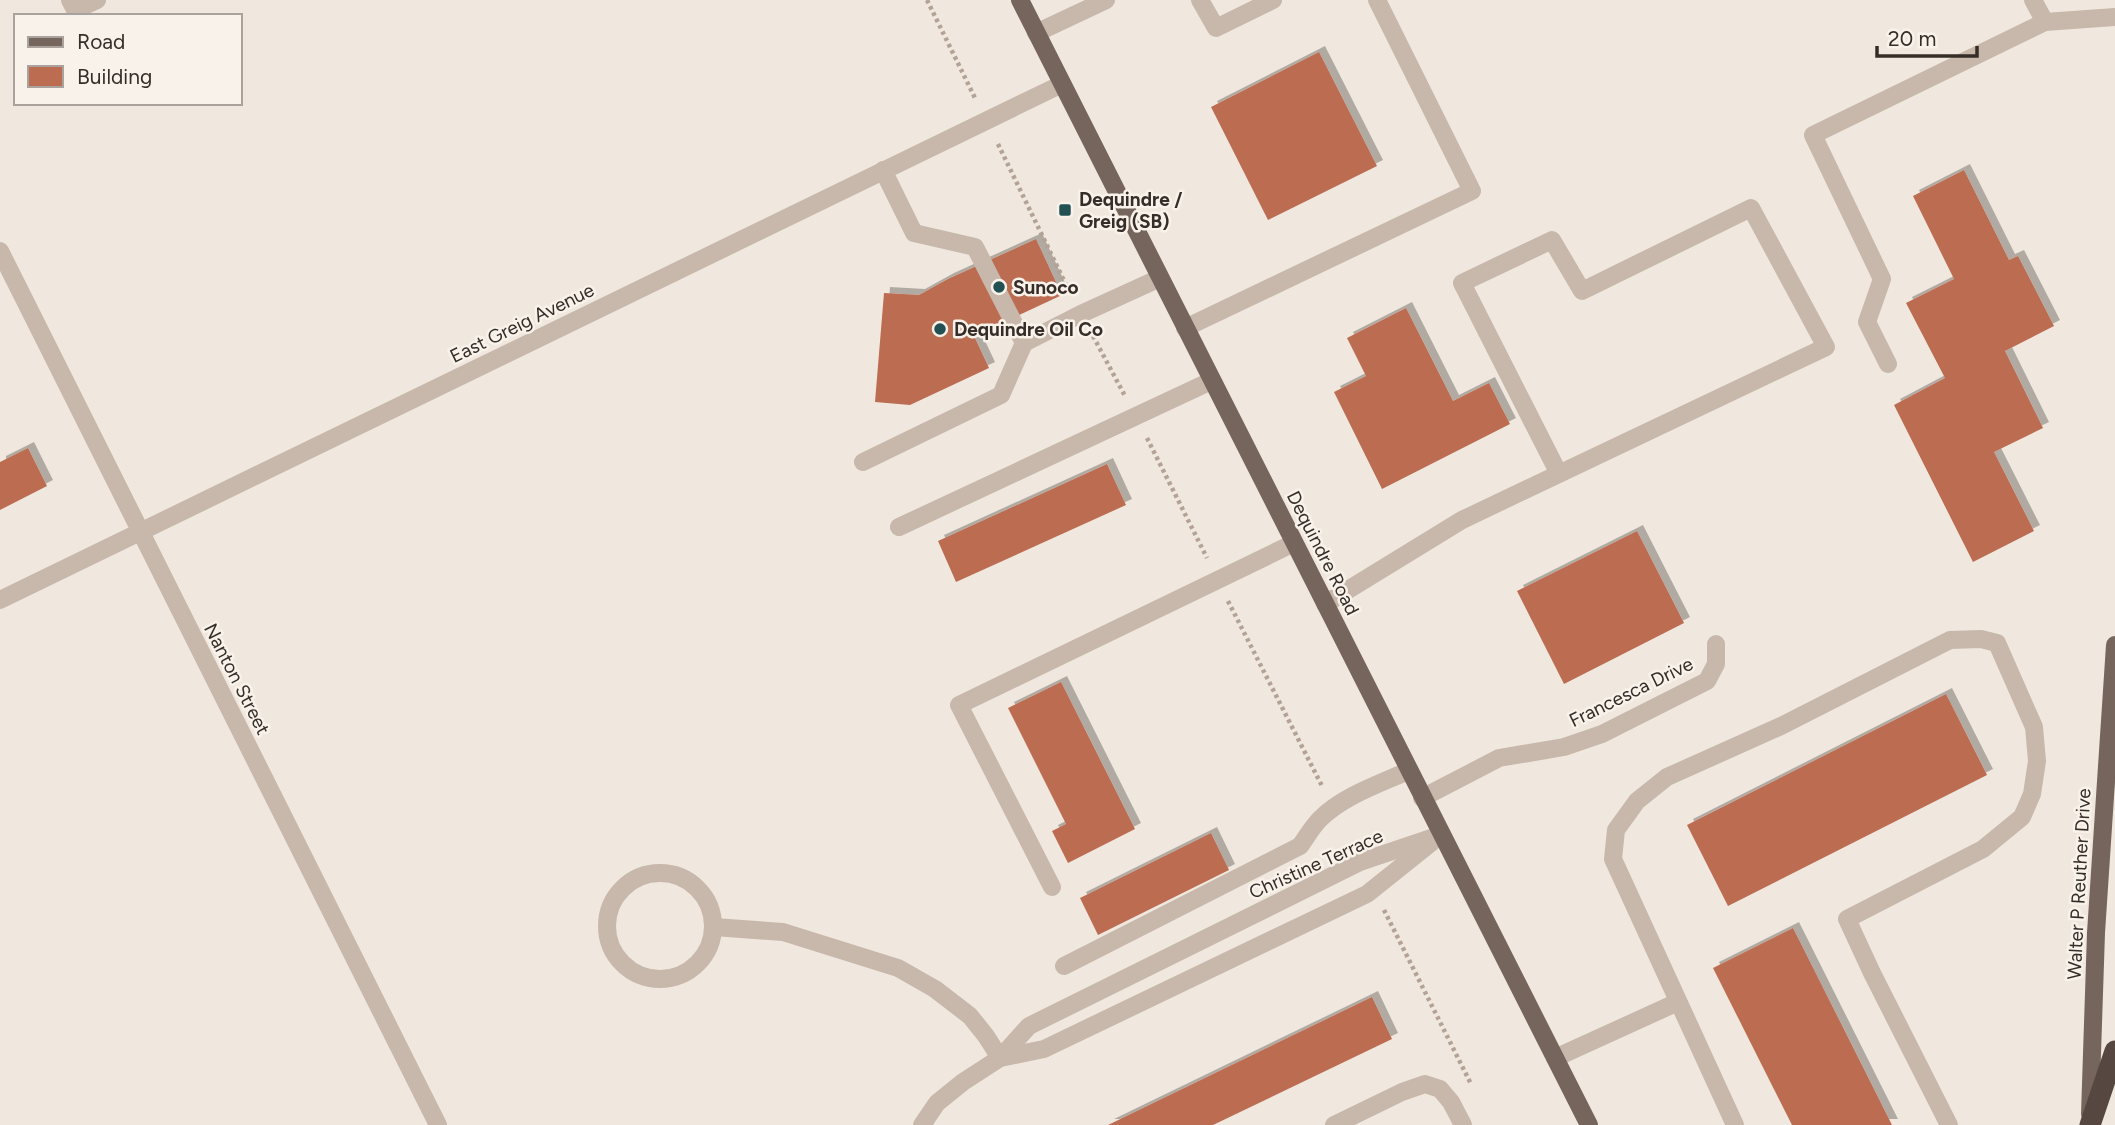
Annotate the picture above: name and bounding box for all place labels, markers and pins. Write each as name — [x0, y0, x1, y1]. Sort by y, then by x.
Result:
place label: Dequindre / Greig (SB) — [1079, 188, 1182, 233]
marker: Dequindre / Greig (SB) — [1057, 202, 1073, 218]
place label: Sunoco — [1013, 276, 1079, 299]
marker: Sunoco — [991, 279, 1007, 295]
place label: Dequindre Oil Co — [954, 318, 1103, 341]
marker: Dequindre Oil Co — [932, 321, 948, 337]

